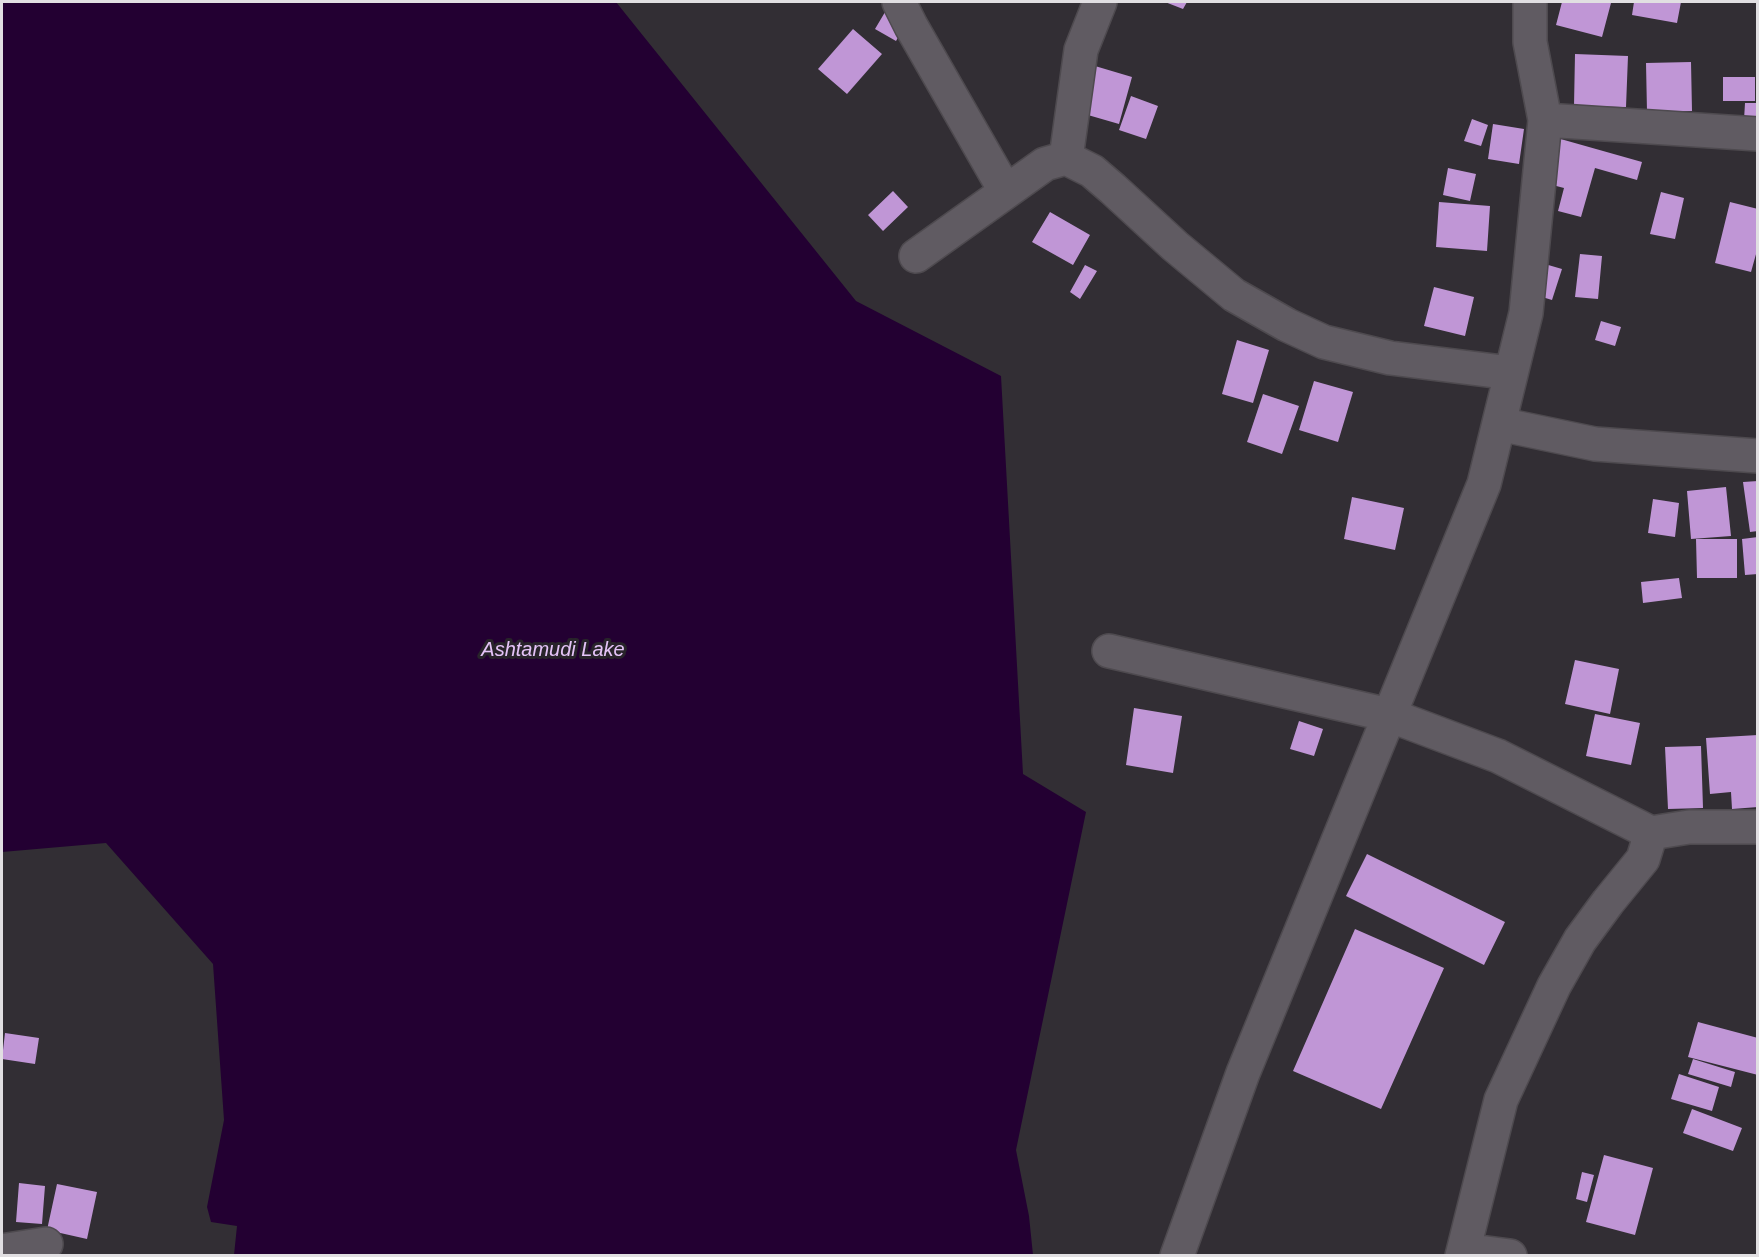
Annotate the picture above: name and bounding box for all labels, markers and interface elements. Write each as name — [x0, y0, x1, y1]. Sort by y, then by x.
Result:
water label: Ashtamudi Lake — [481, 638, 625, 662]

